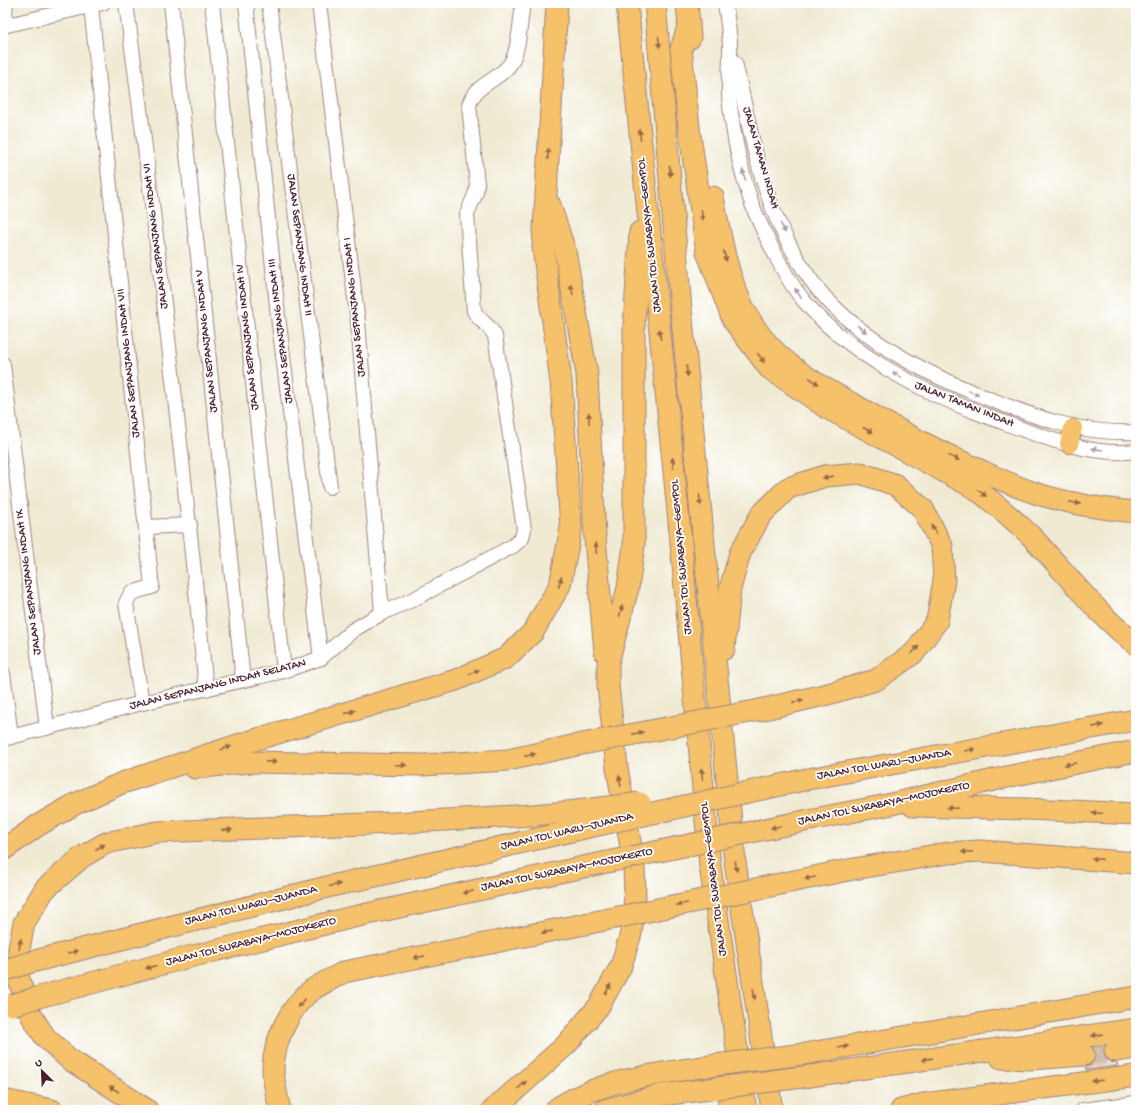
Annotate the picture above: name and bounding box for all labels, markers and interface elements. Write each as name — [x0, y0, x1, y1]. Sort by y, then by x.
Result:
one-way arrow — [655, 36, 662, 48]
street label: JALAN TAMAN INDAH — [739, 105, 781, 211]
one-way arrow — [637, 129, 644, 141]
one-way arrow — [545, 148, 552, 160]
street label: JALAN TOL SURABAYA–GEMPOL — [635, 156, 665, 313]
street label: JALAN SEPANJANG INDAH VI — [140, 162, 172, 310]
one-way arrow — [666, 165, 673, 177]
one-way arrow — [741, 169, 747, 181]
street label: JALAN SEPANJANG INDAH II — [283, 173, 315, 317]
one-way arrow — [699, 209, 705, 221]
one-way arrow — [779, 223, 786, 234]
street label: JALAN SEPANJANG INDAH I — [341, 237, 369, 377]
one-way arrow — [722, 250, 728, 262]
street label: JALAN SEPANJANG INDAH III — [265, 258, 297, 404]
street label: JALAN SEPANJANG INDAH IV — [233, 263, 263, 411]
street label: JALAN SEPANJANG INDAH V — [192, 268, 221, 413]
one-way arrow — [569, 284, 575, 296]
street label: JALAN SEPANJANG INDAH VII — [114, 288, 144, 438]
one-way arrow — [794, 288, 802, 298]
one-way arrow — [856, 325, 867, 334]
one-way arrow — [657, 328, 664, 340]
one-way arrow — [757, 353, 766, 364]
one-way arrow — [684, 365, 690, 377]
one-way arrow — [892, 372, 903, 379]
one-way arrow — [808, 377, 819, 385]
street label: JALAN TAMAN INDAH — [912, 379, 1016, 431]
one-way arrow — [969, 391, 981, 397]
one-way arrow — [586, 411, 592, 424]
one-way arrow — [863, 427, 874, 434]
one-way arrow — [1091, 446, 1103, 452]
one-way arrow — [948, 455, 959, 461]
one-way arrow — [670, 457, 676, 469]
one-way arrow — [822, 474, 834, 480]
street label: JALAN TOL SURABAYA–GEMPOL — [668, 478, 696, 635]
one-way arrow — [976, 489, 987, 498]
one-way arrow — [696, 494, 703, 506]
one-way arrow — [1069, 501, 1081, 507]
street label: JALAN SEPANJANG INDAH IX — [13, 508, 45, 656]
one-way arrow — [930, 524, 937, 536]
one-way arrow — [593, 542, 600, 554]
one-way arrow — [557, 575, 563, 587]
one-way arrow — [619, 605, 625, 617]
one-way arrow — [911, 645, 920, 655]
street label: JALAN SEPANJANG INDAH SELATAN — [128, 656, 308, 714]
one-way arrow — [468, 669, 480, 675]
one-way arrow — [793, 698, 805, 704]
one-way arrow — [344, 709, 356, 715]
one-way arrow — [1092, 723, 1104, 729]
one-way arrow — [631, 730, 644, 736]
one-way arrow — [220, 745, 232, 751]
street label: JALAN TOL WARU–JUANDA — [816, 746, 953, 784]
one-way arrow — [964, 746, 976, 752]
one-way arrow — [524, 752, 537, 758]
one-way arrow — [265, 759, 278, 765]
one-way arrow — [1064, 761, 1076, 767]
one-way arrow — [395, 762, 408, 768]
one-way arrow — [699, 768, 705, 780]
one-way arrow — [616, 775, 622, 787]
street label: JALAN TOL SURABAYA–MOJOKERTO — [797, 779, 971, 829]
street label: JALAN TOL SURABAYA–GEMPOL — [698, 800, 730, 957]
one-way arrow — [946, 805, 959, 811]
one-way arrow — [1091, 809, 1103, 816]
street label: JALAN TOL WARU–JUANDA — [499, 810, 636, 854]
one-way arrow — [770, 824, 782, 830]
one-way arrow — [221, 827, 234, 833]
one-way arrow — [94, 844, 106, 851]
street label: JALAN TOL SURABAYA–MOJOKERTO — [480, 845, 654, 895]
one-way arrow — [960, 849, 973, 855]
one-way arrow — [1091, 856, 1103, 863]
one-way arrow — [733, 860, 739, 872]
one-way arrow — [804, 875, 816, 881]
one-way arrow — [328, 882, 341, 888]
street label: JALAN TOL WARU–JUANDA — [184, 883, 319, 929]
one-way arrow — [462, 889, 474, 895]
one-way arrow — [676, 902, 689, 908]
street label: JALAN TOL SURABAYA–MOJOKERTO — [164, 914, 338, 970]
one-way arrow — [540, 929, 553, 935]
one-way arrow — [17, 938, 23, 950]
one-way arrow — [67, 948, 79, 954]
one-way arrow — [413, 955, 425, 961]
one-way arrow — [145, 964, 157, 970]
one-way arrow — [605, 983, 612, 994]
one-way arrow — [751, 988, 757, 1000]
one-way arrow — [296, 997, 305, 1008]
one-way arrow — [1091, 1032, 1103, 1038]
one-way arrow — [837, 1044, 849, 1050]
north arrow — [22, 1051, 62, 1091]
one-way arrow — [921, 1056, 933, 1062]
text: U — [33, 1057, 45, 1070]
one-way arrow — [1091, 1078, 1103, 1084]
one-way arrow — [518, 1081, 527, 1090]
one-way arrow — [108, 1085, 120, 1092]

